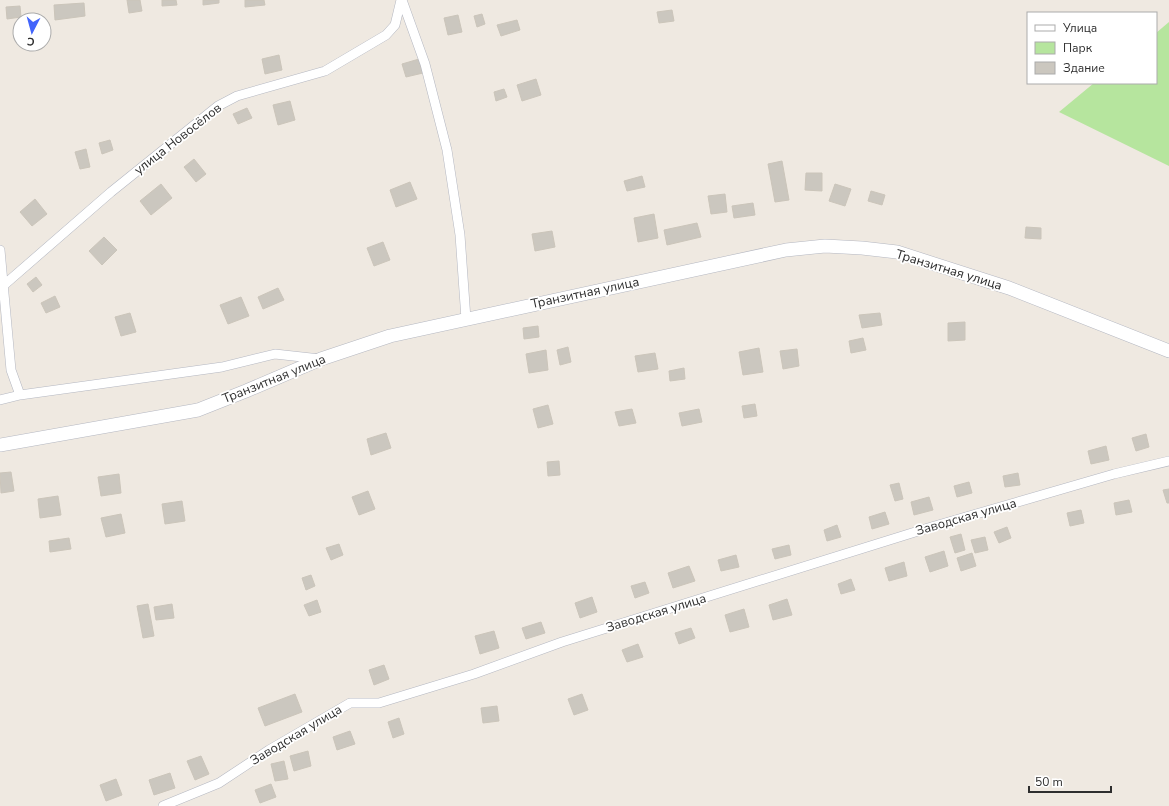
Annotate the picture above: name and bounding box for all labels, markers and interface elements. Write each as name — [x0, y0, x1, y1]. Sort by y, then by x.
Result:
north arrow — [12, 12, 52, 52]
legend — [1027, 12, 1157, 84]
text: Улица — [1062, 20, 1097, 36]
text: С — [26, 34, 36, 49]
text: Парк — [1063, 40, 1093, 56]
text: Здание — [1063, 60, 1105, 76]
street label: улица Новосёлов — [131, 99, 225, 179]
street label: Транзитная улица — [894, 245, 1004, 295]
street label: Транзитная улица — [529, 273, 641, 313]
street label: Транзитная улица — [220, 350, 328, 408]
street label: Заводская улица — [913, 494, 1019, 540]
street label: Заводская улица — [604, 589, 708, 637]
street label: Заводская улица — [247, 700, 345, 770]
scale bar — [1029, 768, 1111, 794]
text: 50 m — [1035, 774, 1063, 790]

